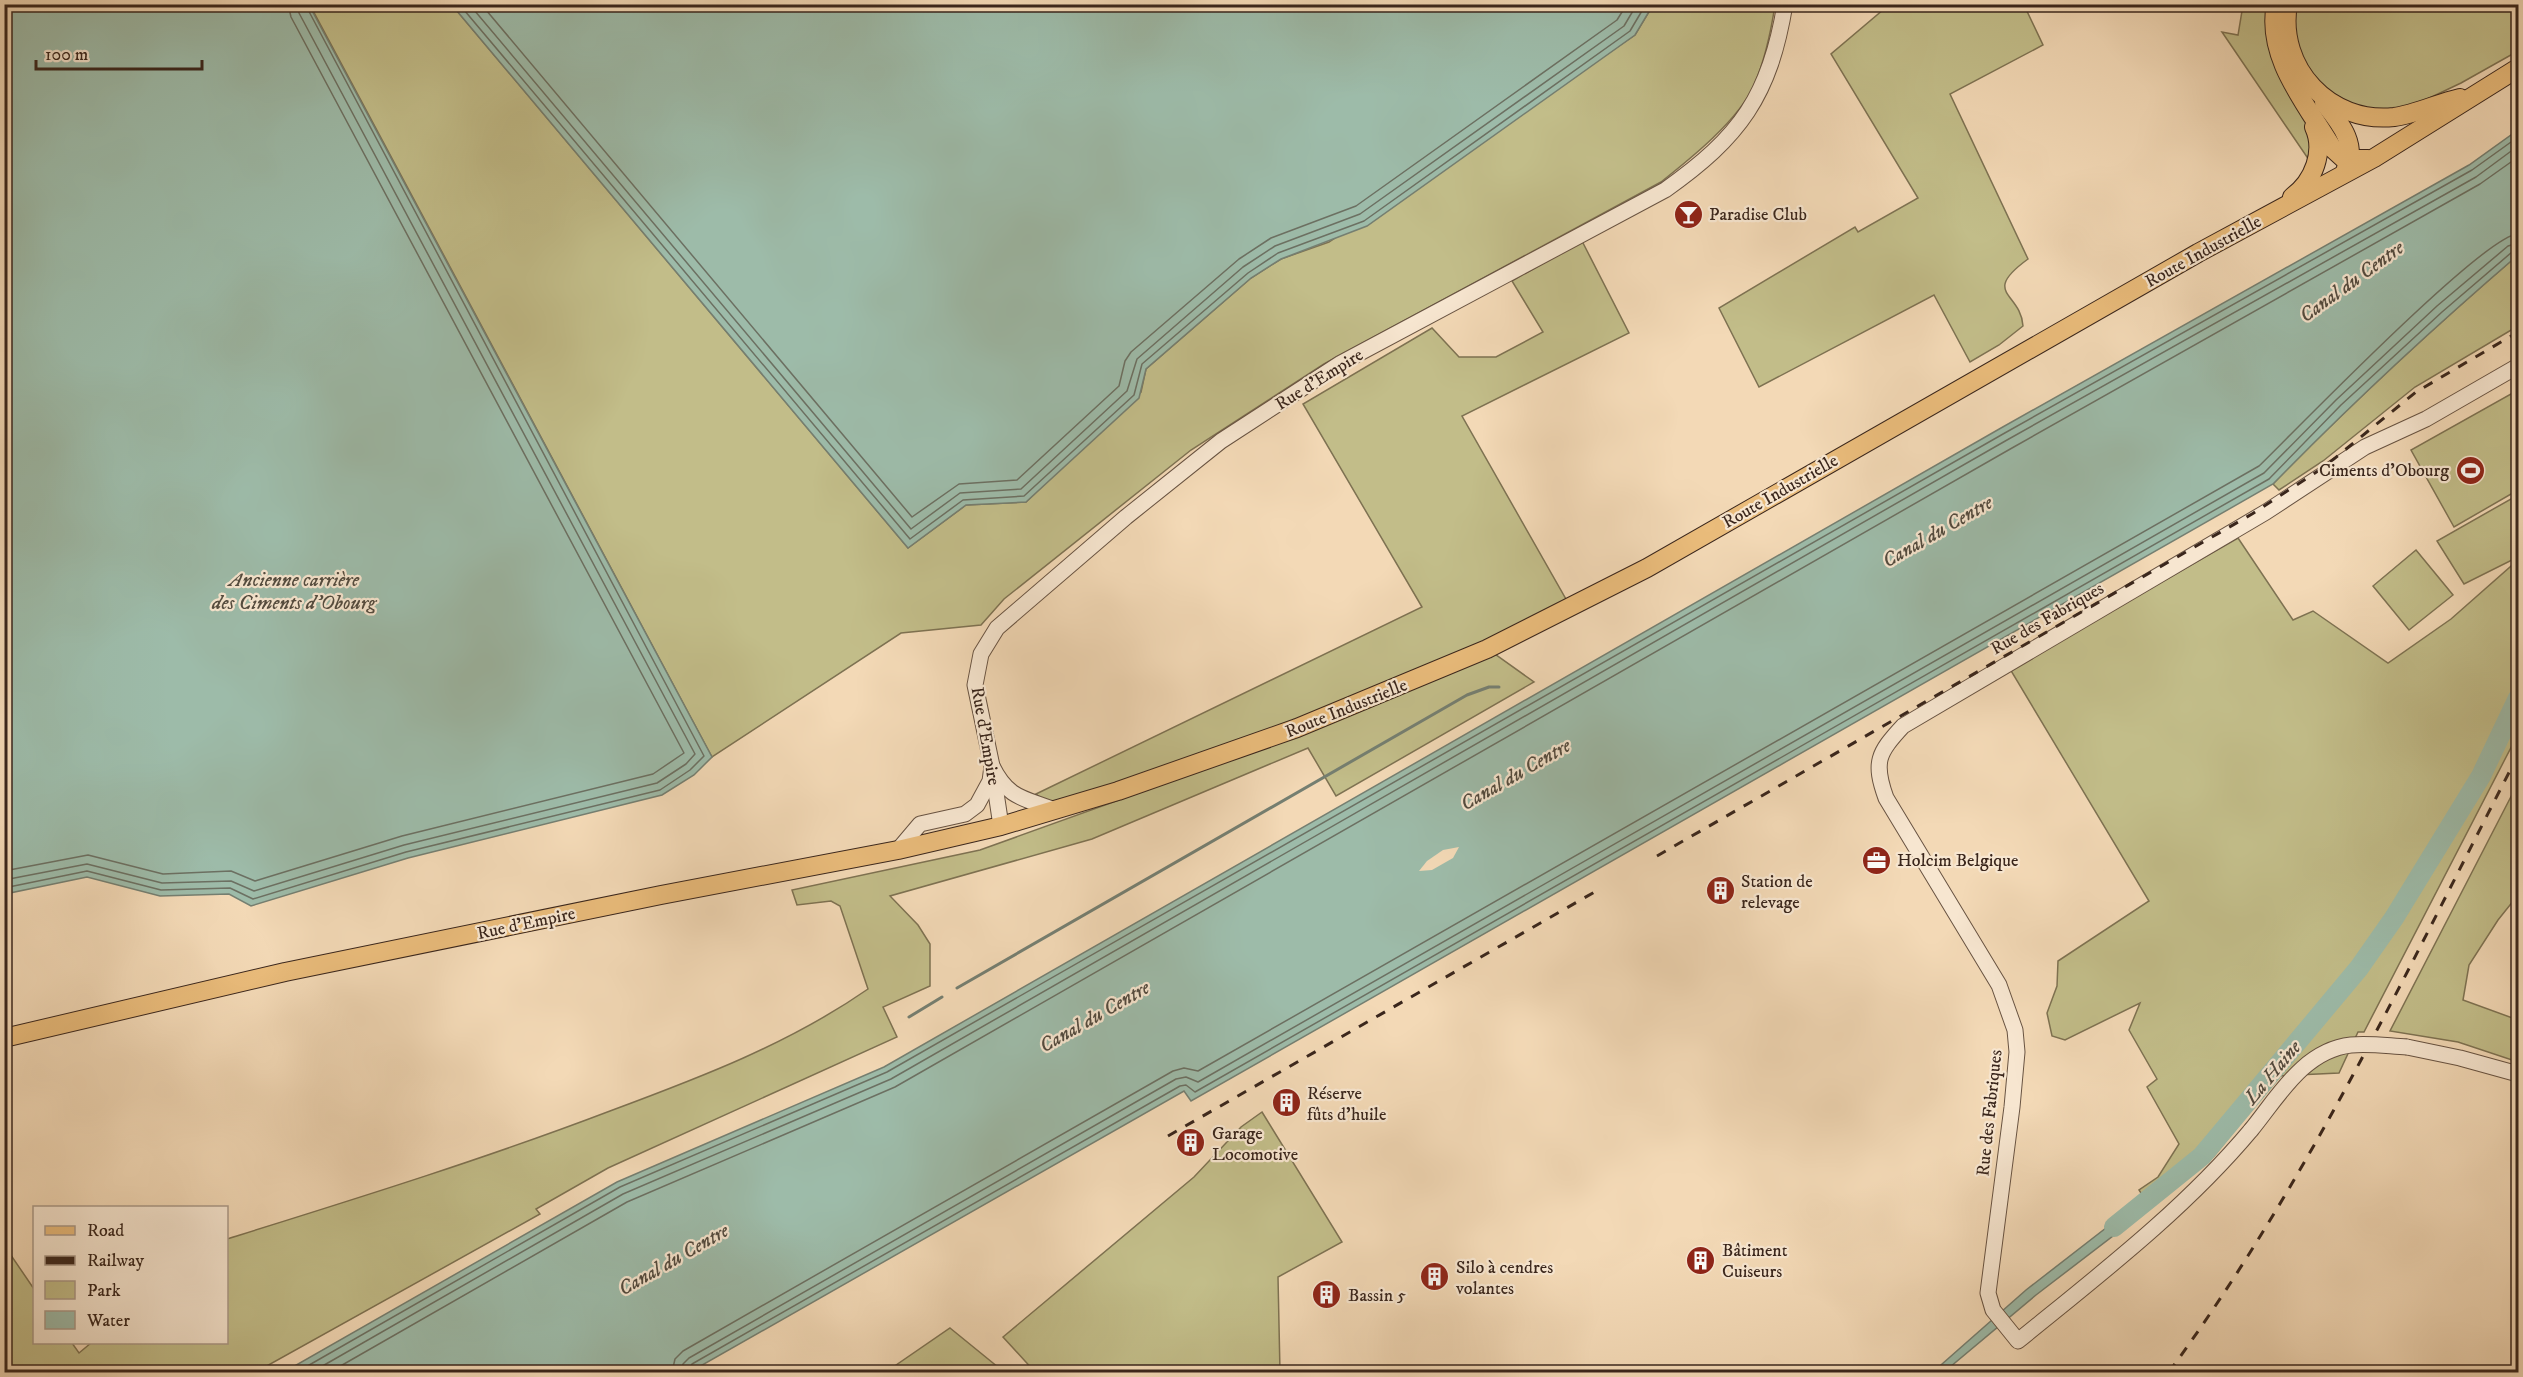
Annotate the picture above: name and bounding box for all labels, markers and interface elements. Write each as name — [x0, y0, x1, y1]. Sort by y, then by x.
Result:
scale bar — [36, 33, 202, 71]
text: 100 m — [45, 44, 88, 66]
bar icon: Paradise Club — [1672, 198, 1704, 230]
place label: Paradise Club — [1709, 204, 1807, 226]
street label: Route Industrielle — [2141, 211, 2266, 293]
water label: Canal du Centre — [2295, 235, 2410, 329]
street label: Rue d'Empire — [1271, 344, 1368, 416]
street label: Route Industrielle — [1719, 450, 1842, 534]
sports icon: Ciments d'Obourg — [2454, 454, 2486, 486]
place label: Ciments d'Obourg — [2319, 460, 2449, 482]
water label: Canal du Centre — [1878, 490, 1999, 574]
water label: Ancienne carrière des Ciments d'Obourg — [211, 568, 378, 616]
street label: Rue des Fabriques — [1987, 578, 2108, 660]
street label: Route Industrielle — [1282, 674, 1411, 743]
street label: Rue d'Empire — [966, 685, 1005, 787]
water label: Canal du Centre — [1456, 733, 1577, 817]
office icon: Holcim Belgique — [1860, 844, 1892, 876]
place label: Holcim Belgique — [1897, 850, 2018, 872]
place label: Station de relevage — [1741, 871, 1813, 914]
building icon: Station de relevage — [1704, 875, 1736, 907]
street label: Rue d'Empire — [475, 903, 577, 945]
water label: Canal du Centre — [1035, 975, 1156, 1059]
water label: La Haine — [2239, 1035, 2308, 1111]
street label: Rue des Fabriques — [1972, 1049, 2008, 1177]
place label: Réserve fûts d'huile — [1307, 1083, 1386, 1126]
building icon: Réserve fûts d'huile — [1270, 1087, 1302, 1119]
place label: Garage Locomotive — [1212, 1123, 1298, 1166]
building icon: Garage Locomotive — [1175, 1127, 1207, 1159]
legend — [33, 1206, 228, 1344]
water label: Canal du Centre — [614, 1218, 735, 1302]
text: Road — [87, 1220, 124, 1242]
place label: Bâtiment Cuiseurs — [1722, 1240, 1788, 1283]
building icon: Bâtiment Cuiseurs — [1685, 1244, 1717, 1276]
text: Railway — [87, 1250, 145, 1272]
place label: Silo à cendres volantes — [1455, 1257, 1553, 1300]
building icon: Silo à cendres volantes — [1419, 1261, 1451, 1293]
building icon: Bassin 5 — [1311, 1279, 1343, 1311]
text: Park — [87, 1280, 121, 1302]
place label: Bassin 5 — [1348, 1285, 1406, 1307]
text: Water — [86, 1310, 130, 1332]

